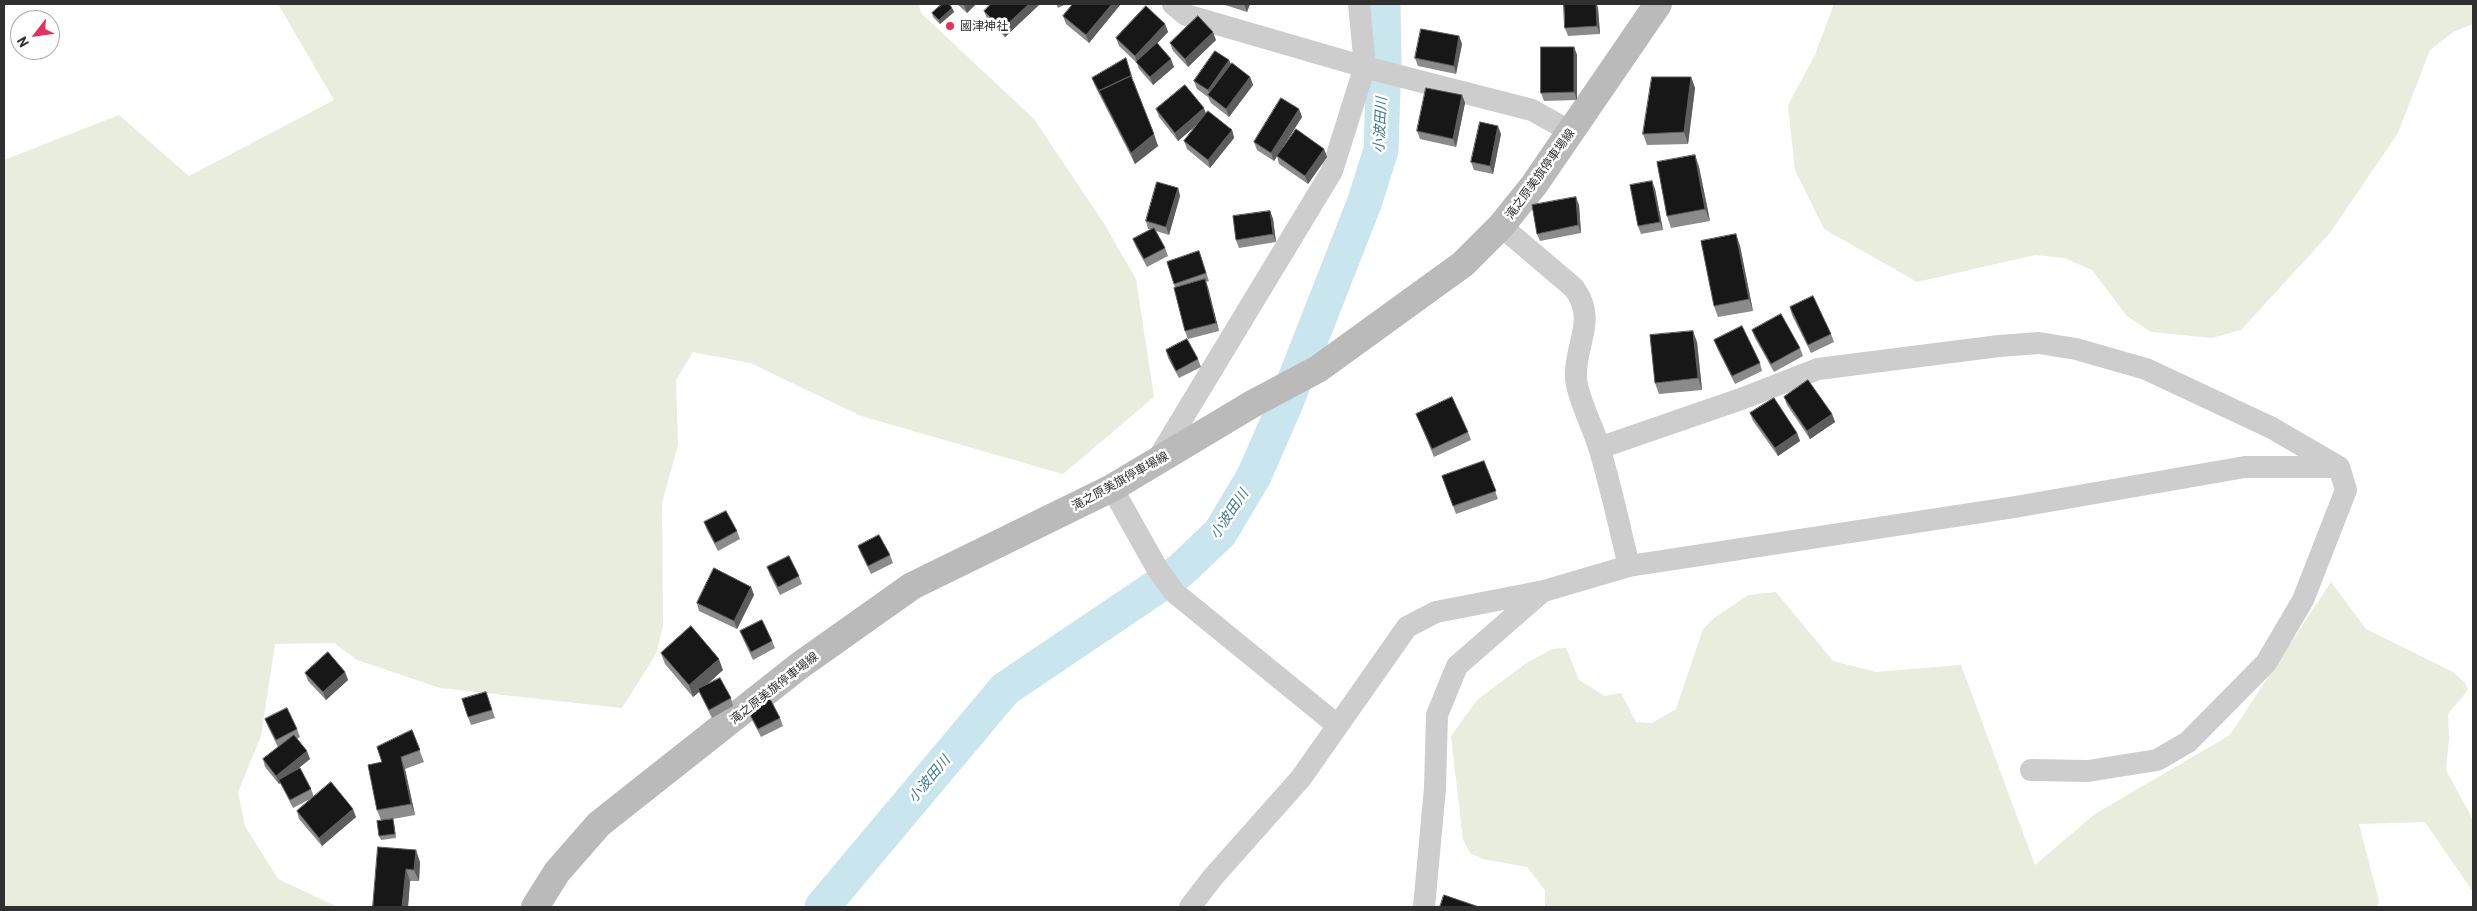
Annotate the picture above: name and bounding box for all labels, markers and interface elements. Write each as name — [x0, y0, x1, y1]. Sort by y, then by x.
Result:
north arrow — [10, 10, 60, 60]
place label: 國津神社 — [960, 19, 1008, 33]
marker: 國津神社 — [944, 20, 956, 32]
text: N — [13, 34, 32, 51]
water label: 小波田川 — [1370, 97, 1390, 153]
street label: 滝之原美旗停車場線 — [1502, 126, 1578, 222]
street label: 滝之原美旗停車場線 — [1069, 449, 1171, 513]
water label: 小波田川 — [1206, 486, 1252, 542]
street label: 滝之原美旗停車場線 — [727, 649, 821, 727]
water label: 小波田川 — [905, 752, 953, 806]

